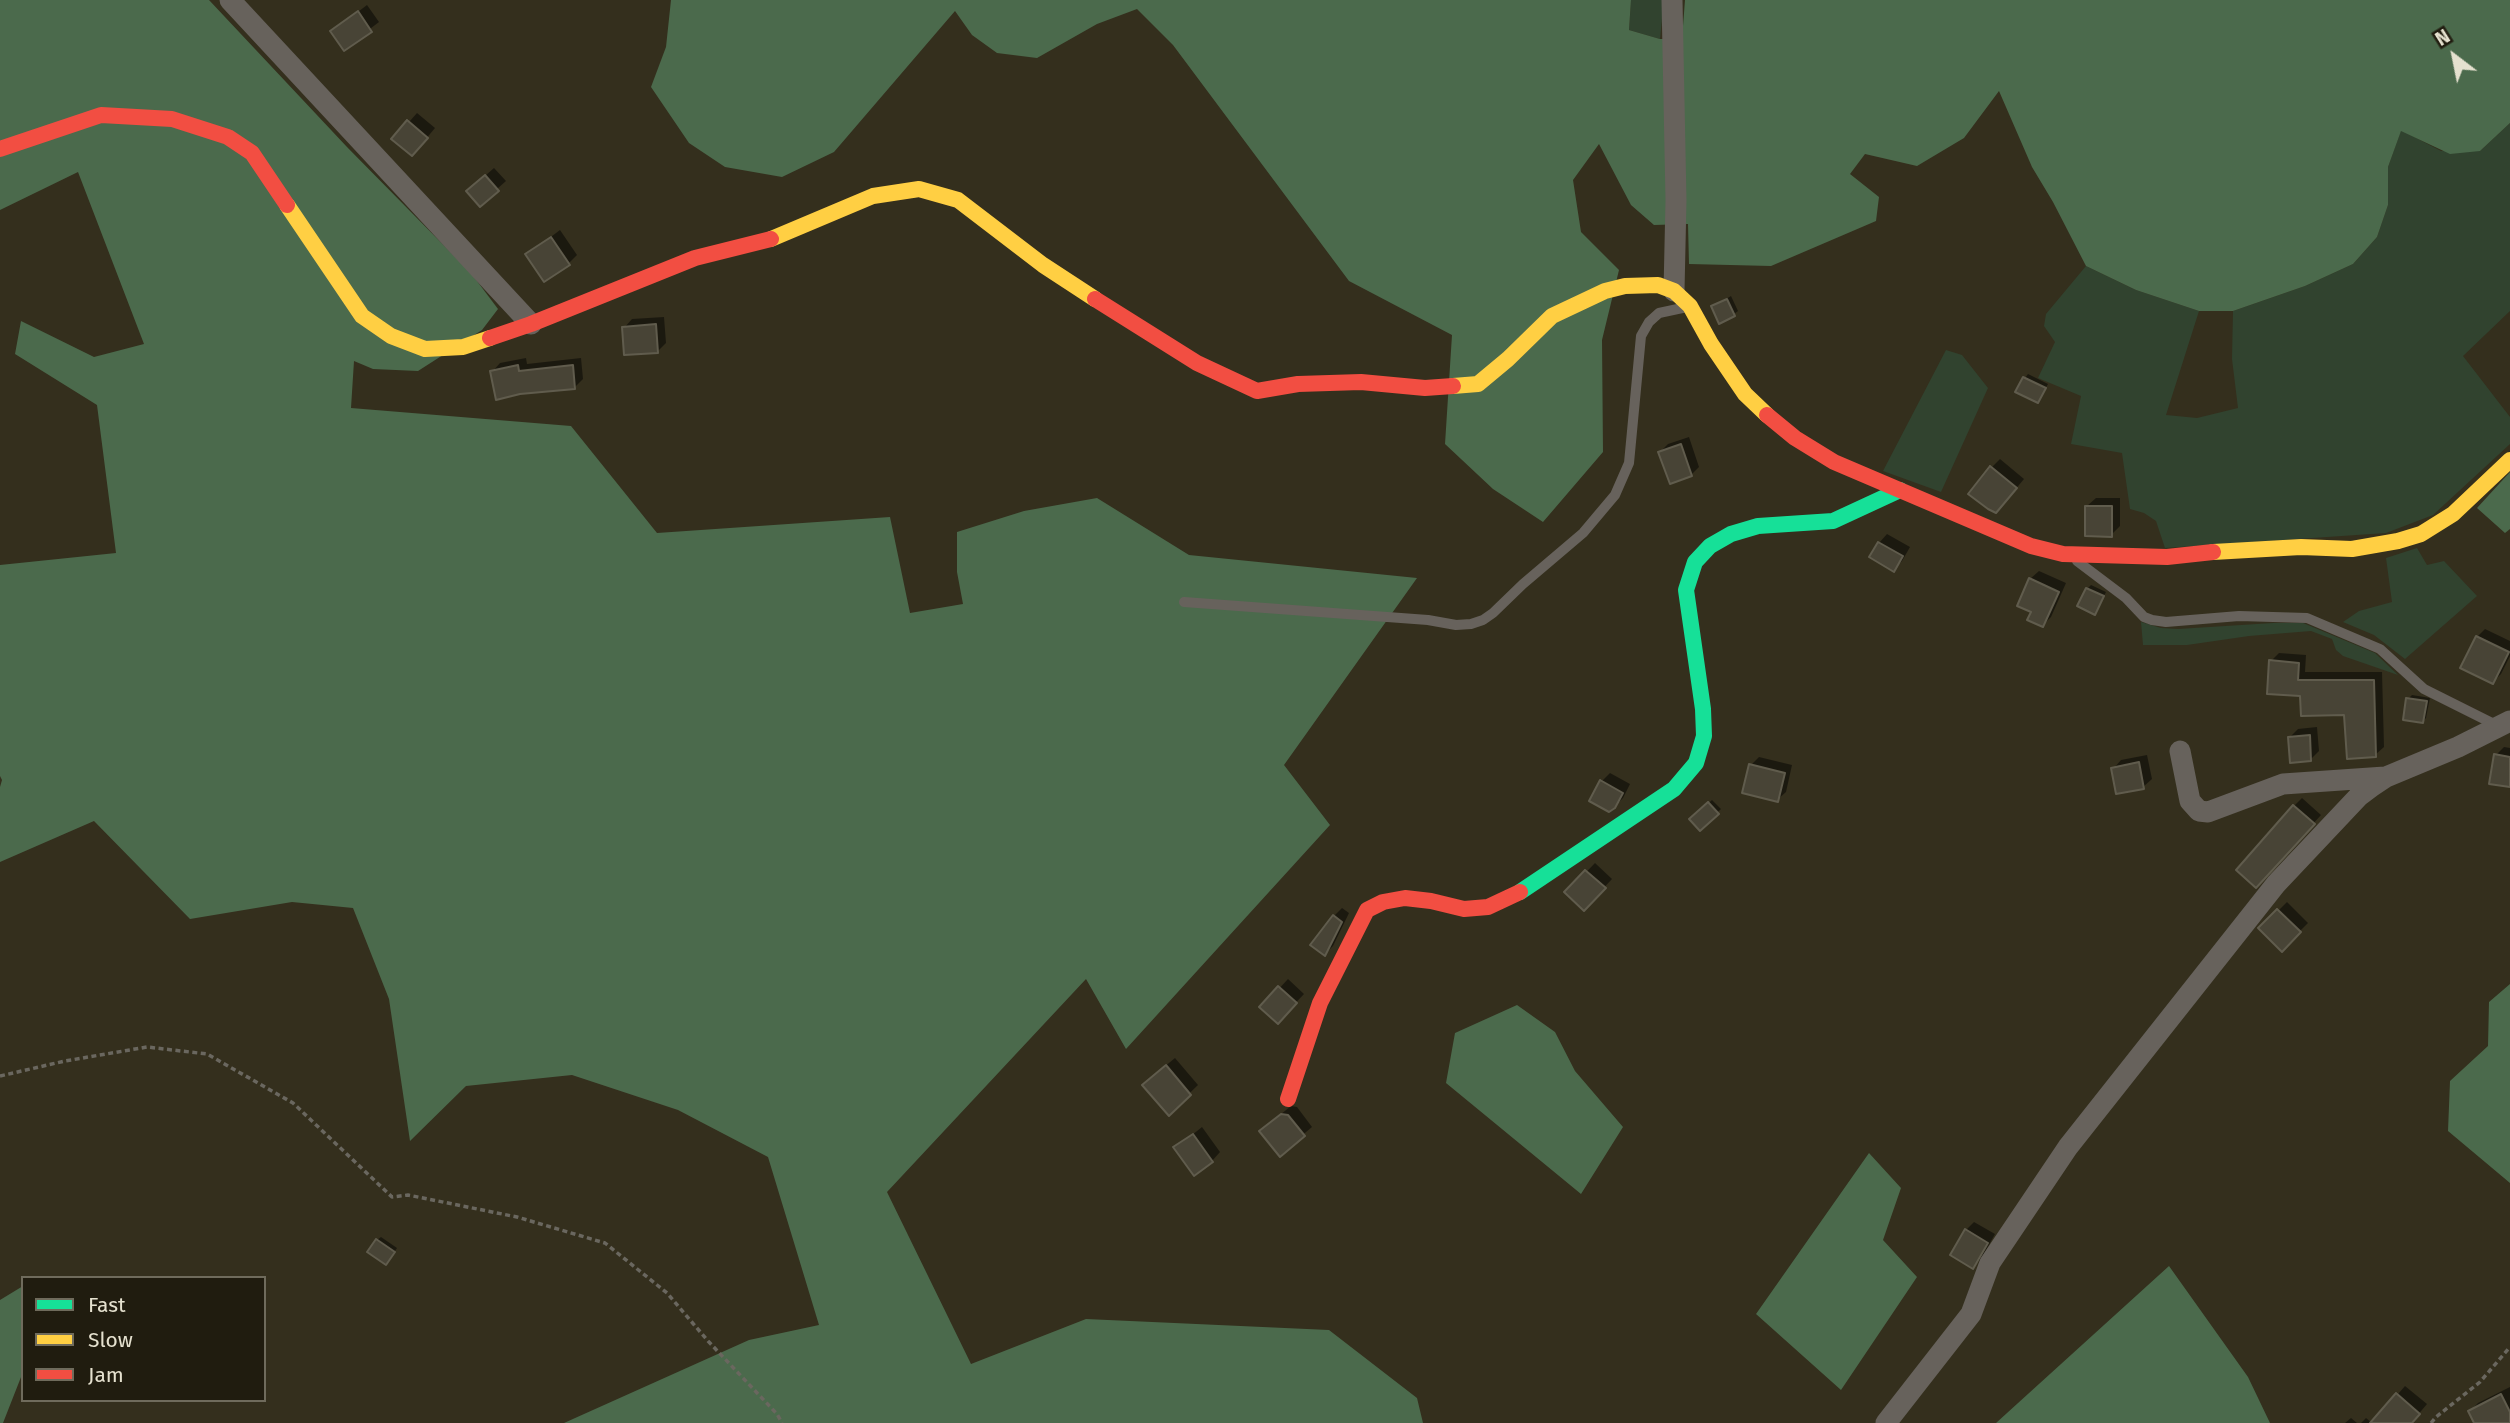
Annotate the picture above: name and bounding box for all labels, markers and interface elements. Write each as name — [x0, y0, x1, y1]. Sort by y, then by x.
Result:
north arrow — [2419, 21, 2489, 91]
text: N — [2431, 25, 2454, 51]
legend — [21, 1276, 266, 1402]
text: Fast — [88, 1292, 126, 1318]
text: Slow — [88, 1327, 133, 1353]
text: Jam — [88, 1362, 124, 1388]

